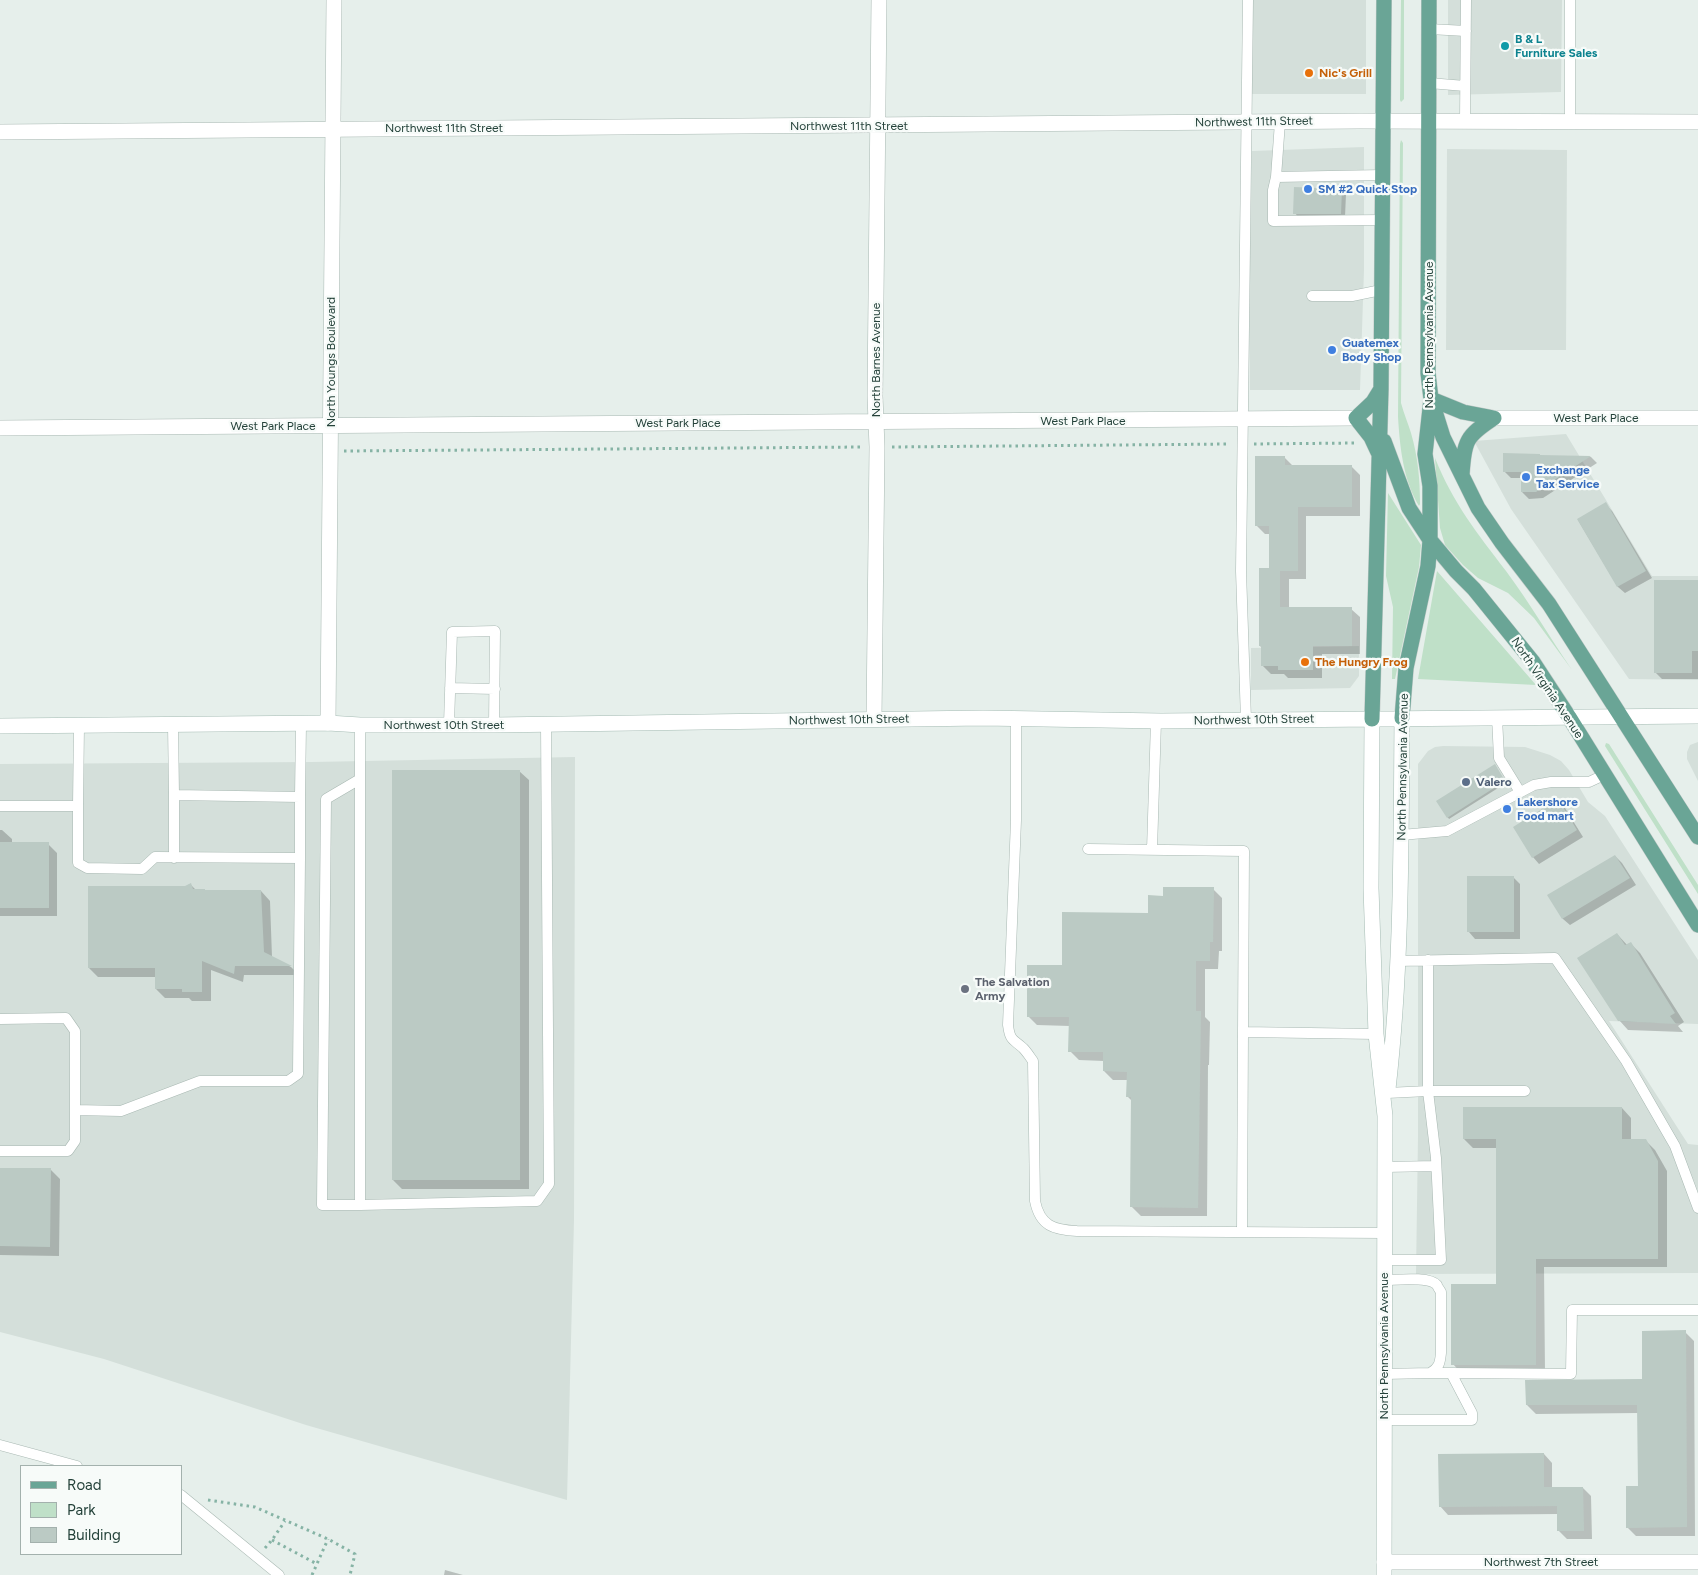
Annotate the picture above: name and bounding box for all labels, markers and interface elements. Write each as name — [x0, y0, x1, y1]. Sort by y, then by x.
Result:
place label: B & L Furniture Sales — [1515, 32, 1597, 60]
marker: B & L Furniture Sales — [1499, 40, 1511, 52]
place label: Nic's Grill — [1319, 66, 1372, 80]
marker: Nic's Grill — [1303, 67, 1315, 79]
street label: Northwest 11th Street — [1195, 114, 1313, 130]
street label: Northwest 11th Street — [790, 119, 908, 133]
street label: Northwest 11th Street — [385, 121, 503, 135]
place label: SM #2 Quick Stop — [1318, 182, 1417, 196]
marker: SM #2 Quick Stop — [1302, 183, 1314, 195]
street label: North Pennsylvania Avenue — [1422, 261, 1436, 409]
street label: North Youngs Boulevard — [324, 297, 338, 427]
street label: North Barnes Avenue — [869, 303, 883, 417]
place label: Guatemex Body Shop — [1342, 336, 1402, 364]
marker: Guatemex Body Shop — [1326, 344, 1338, 356]
street label: West Park Place — [1553, 411, 1639, 425]
street label: West Park Place — [1040, 414, 1126, 428]
street label: West Park Place — [635, 416, 721, 430]
street label: West Park Place — [230, 419, 316, 433]
place label: Exchange Tax Service — [1536, 463, 1599, 491]
marker: Exchange Tax Service — [1520, 471, 1532, 483]
street label: North Virginia Avenue — [1508, 635, 1586, 741]
place label: The Hungry Frog — [1315, 655, 1408, 669]
marker: The Hungry Frog — [1299, 656, 1311, 668]
street label: North Pennsylvania Avenue — [1395, 693, 1411, 841]
street label: Northwest 10th Street — [788, 712, 910, 728]
street label: Northwest 10th Street — [1193, 712, 1315, 728]
street label: Northwest 10th Street — [384, 718, 504, 732]
place label: Valero — [1476, 775, 1512, 789]
marker: Valero — [1460, 776, 1472, 788]
place label: Lakershore Food mart — [1517, 795, 1578, 823]
marker: Lakershore Food mart — [1501, 803, 1513, 815]
place label: The Salvation Army — [975, 975, 1050, 1003]
marker: The Salvation Army — [959, 983, 971, 995]
street label: North Pennsylvania Avenue — [1377, 1272, 1391, 1420]
legend — [20, 1465, 182, 1555]
text: Road — [67, 1476, 102, 1494]
text: Park — [67, 1501, 96, 1519]
text: Building — [67, 1526, 121, 1544]
street label: Northwest 7th Street — [1484, 1555, 1598, 1569]

